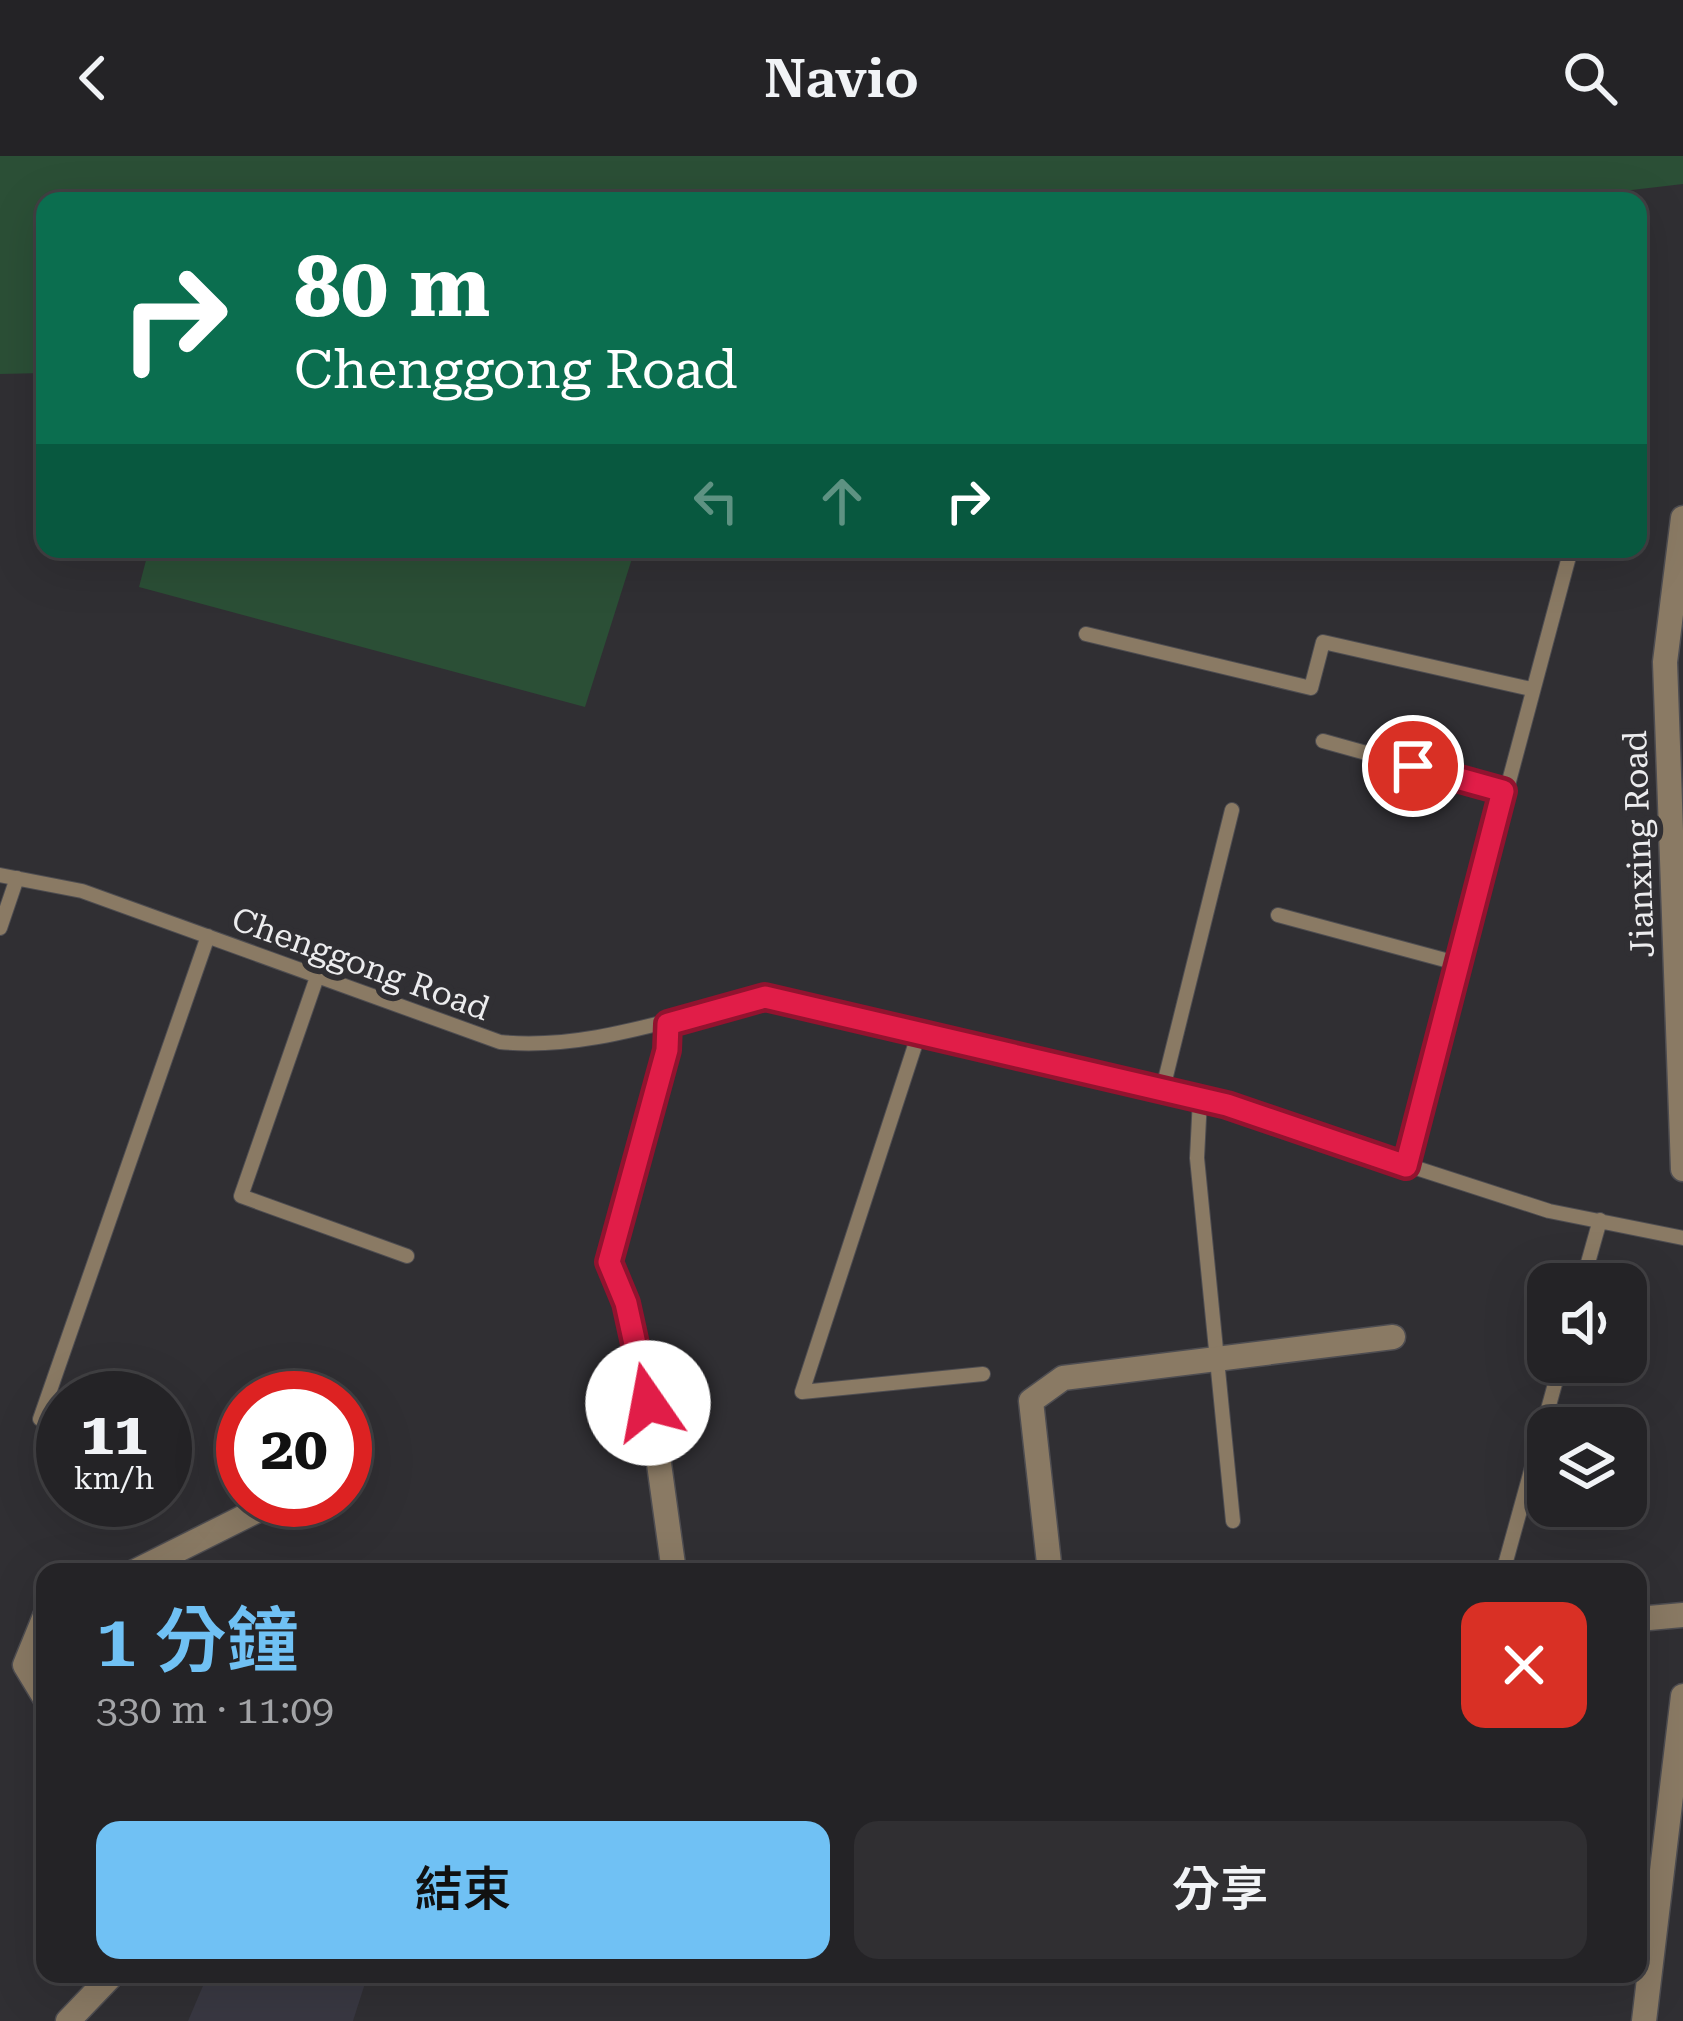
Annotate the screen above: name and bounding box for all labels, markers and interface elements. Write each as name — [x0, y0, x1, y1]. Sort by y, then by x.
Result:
icon: back — [60, 45, 126, 111]
icon: search — [1557, 45, 1623, 111]
text: Navio — [764, 47, 919, 110]
text: 80 m — [294, 238, 490, 336]
icon: right — [96, 240, 252, 396]
text: Chenggong Road — [294, 338, 738, 401]
icon: left — [683, 468, 749, 534]
icon: ahead — [809, 468, 875, 534]
icon: right — [935, 468, 1001, 534]
pin — [1362, 715, 1464, 817]
street label: Jianxing Road — [1615, 730, 1662, 958]
icon: arrive — [1380, 733, 1446, 799]
street label: Chenggong Road — [227, 899, 495, 1028]
map controls — [1527, 1263, 1647, 1527]
button: sound — [1527, 1263, 1647, 1383]
position arrow — [585, 1340, 711, 1466]
speed limit sign: 20 — [216, 1371, 372, 1527]
text: 11 — [80, 1398, 148, 1469]
button: layers — [1527, 1407, 1647, 1527]
text: km/h — [74, 1461, 154, 1496]
text: 1 分鐘 — [96, 1599, 299, 1684]
button: close — [1461, 1602, 1587, 1728]
text: 330 m · 11:09 — [96, 1687, 334, 1733]
button: 結束 — [96, 1821, 830, 1959]
button: 分享 — [854, 1821, 1587, 1959]

